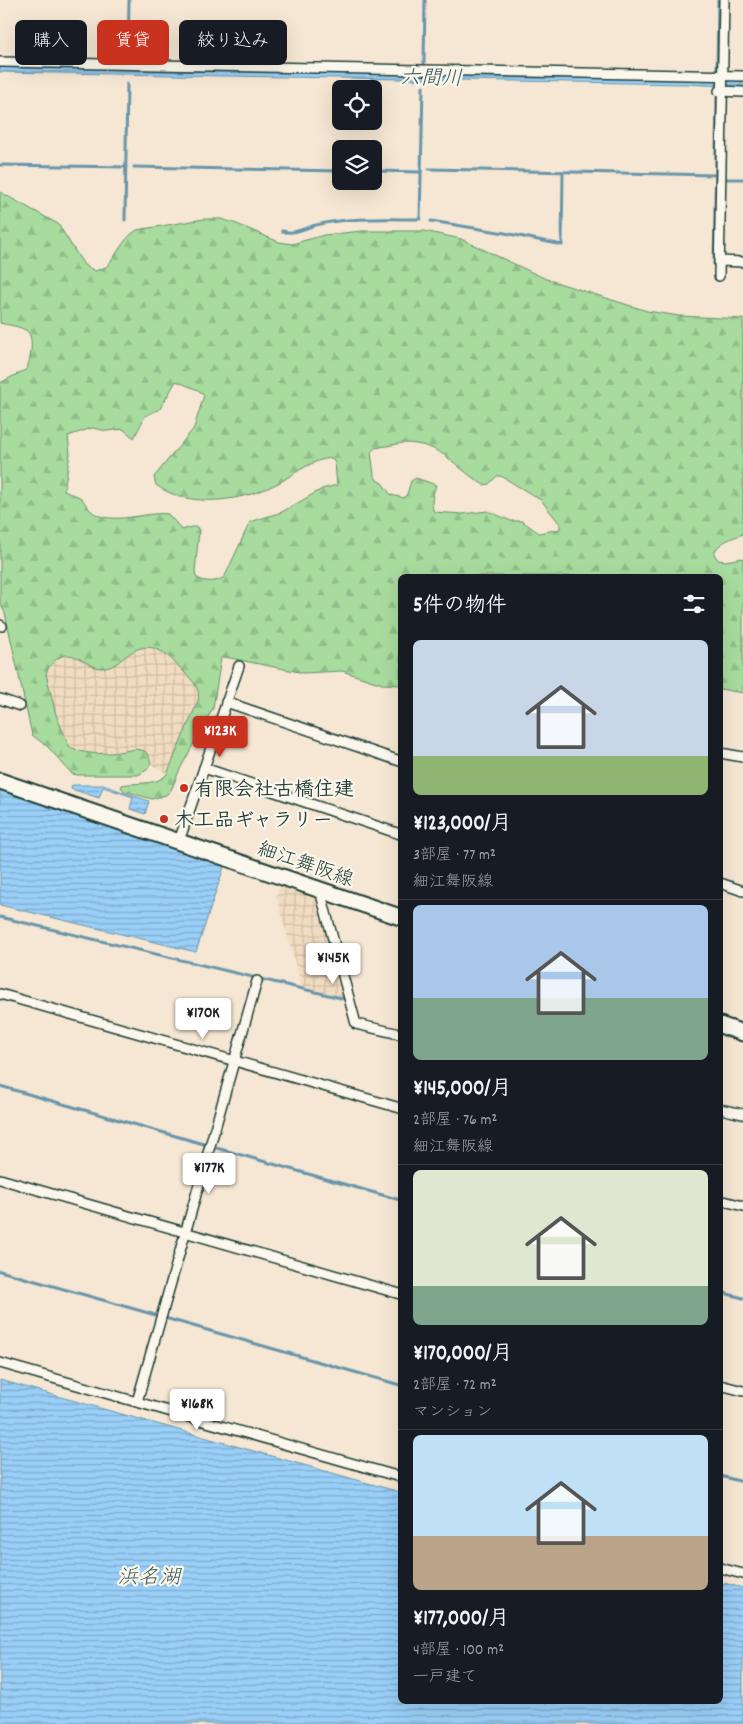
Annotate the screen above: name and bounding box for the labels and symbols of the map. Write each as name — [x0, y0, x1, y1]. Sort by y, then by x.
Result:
water label: 六間川 — [399, 64, 463, 96]
pin: ¥123K — [185, 716, 255, 758]
place label: 有限会社古橋住建 — [194, 777, 354, 805]
marker: 有限会社古橋住建 — [178, 782, 190, 794]
place label: 木工品ギャラリー — [174, 808, 333, 836]
marker: 木工品ギャラリー — [158, 813, 170, 825]
street label: 細江舞阪線 — [253, 836, 357, 895]
pin: ¥145K — [298, 942, 368, 985]
pin: ¥170K — [168, 998, 238, 1040]
pin: ¥177K — [174, 1152, 244, 1195]
pin: ¥168K — [162, 1388, 232, 1431]
water label: 浜名湖 — [118, 1564, 182, 1594]

